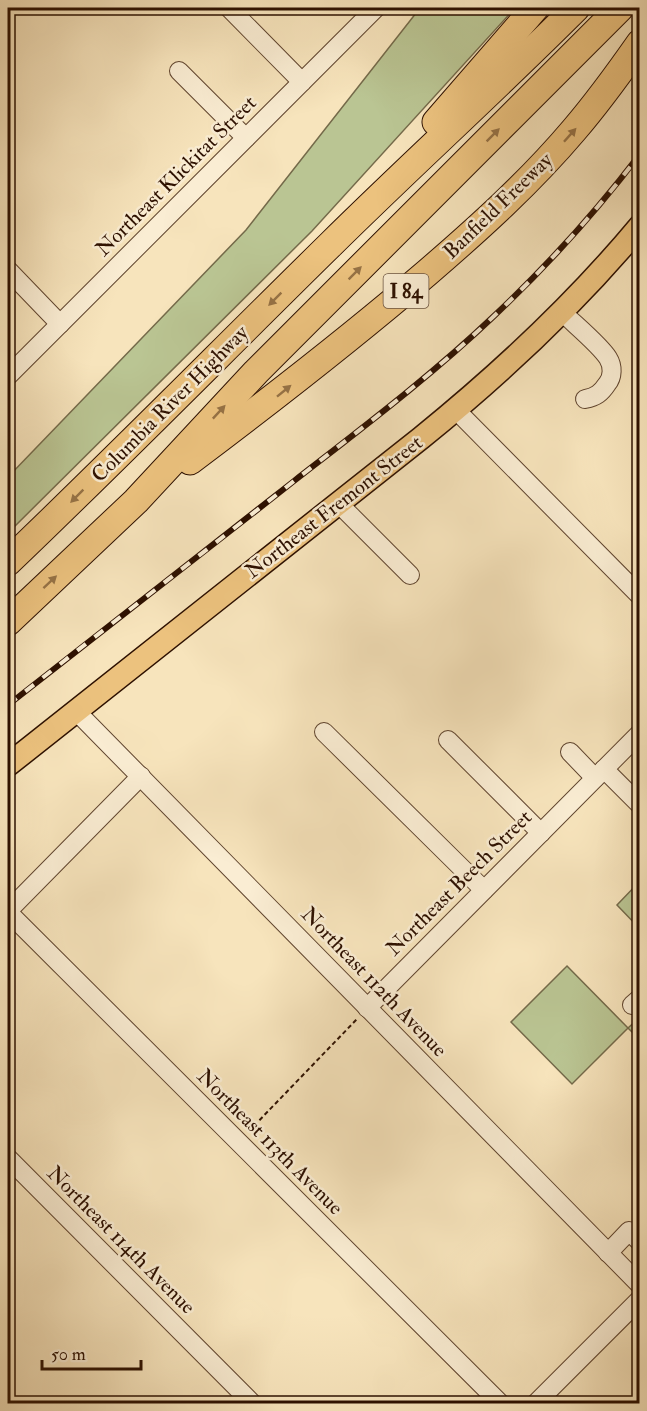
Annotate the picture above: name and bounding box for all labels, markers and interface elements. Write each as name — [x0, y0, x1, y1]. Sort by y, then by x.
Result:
street label: Northeast Klickitat Street — [90, 90, 262, 262]
one-way arrow — [485, 128, 499, 142]
one-way arrow — [563, 128, 576, 143]
street label: Banfield Freeway — [438, 146, 559, 265]
one-way arrow — [348, 265, 362, 280]
road number: I 84 — [384, 274, 428, 308]
one-way arrow — [269, 292, 283, 306]
street label: Columbia River Highway — [86, 319, 255, 488]
one-way arrow — [276, 384, 292, 397]
one-way arrow — [212, 405, 225, 420]
street label: Northeast Fremont Street — [240, 429, 428, 585]
one-way arrow — [70, 489, 85, 503]
one-way arrow — [43, 575, 58, 589]
street label: Northeast Beech Street — [380, 804, 538, 962]
street label: Northeast 112th Avenue — [295, 901, 453, 1063]
street label: Northeast 113th Avenue — [191, 1063, 349, 1221]
street label: Northeast 114th Avenue — [41, 1160, 201, 1320]
scale bar — [42, 1333, 141, 1371]
text: 50 m — [51, 1343, 86, 1366]

